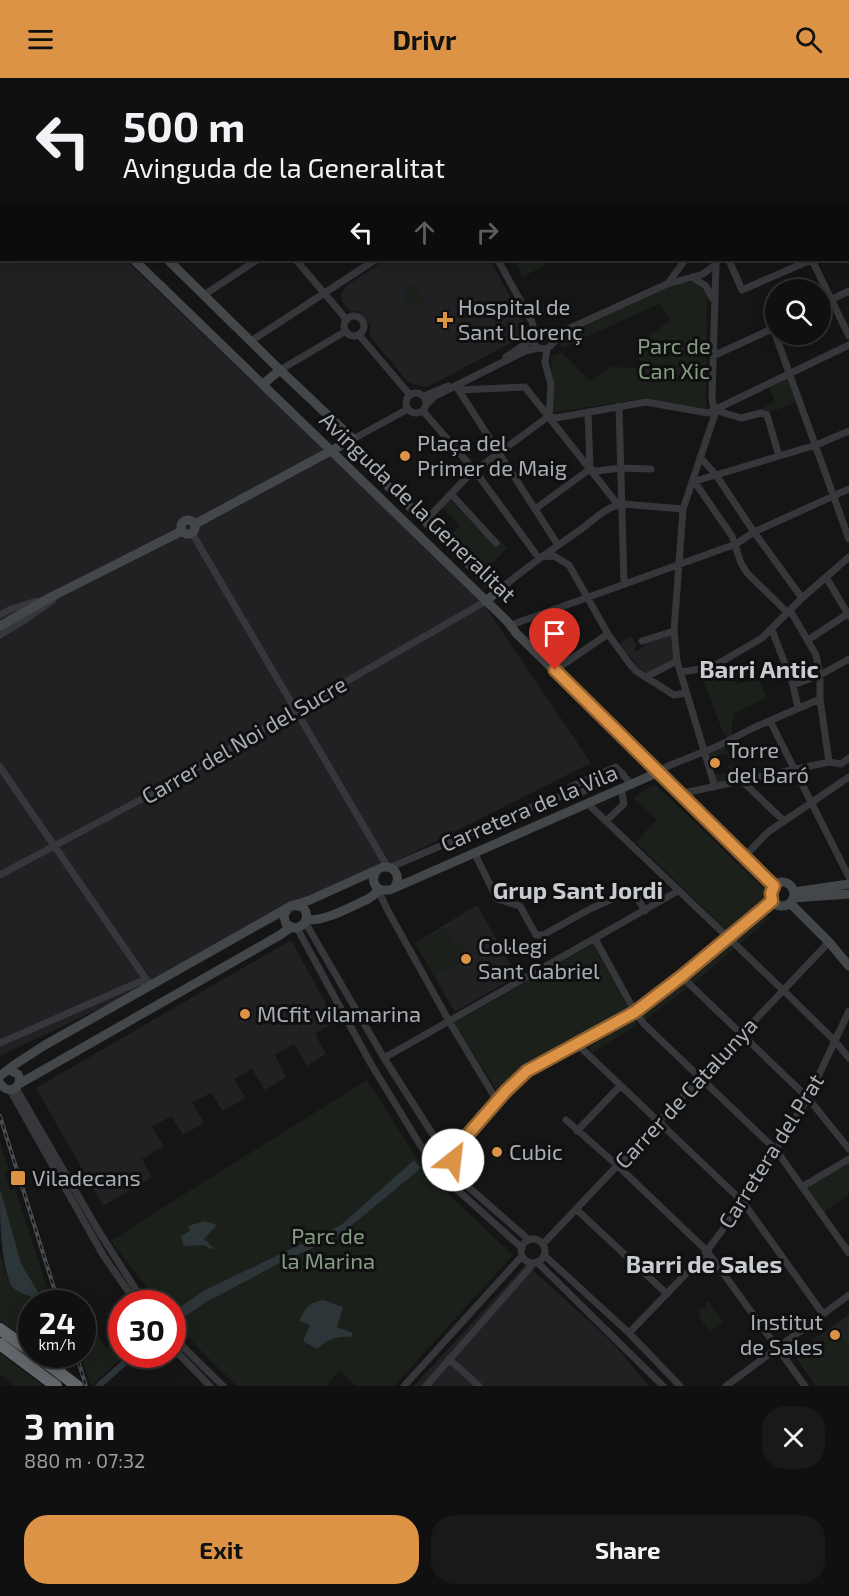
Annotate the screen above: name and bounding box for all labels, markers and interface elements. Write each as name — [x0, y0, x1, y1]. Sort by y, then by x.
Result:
icon: menu — [24, 23, 57, 56]
text: Drivr — [392, 23, 457, 55]
icon: search — [792, 23, 825, 56]
text: 500 m — [123, 100, 245, 150]
icon: left — [24, 102, 102, 180]
text: Avinguda de la Generalitat — [123, 151, 445, 183]
icon: left — [345, 216, 378, 249]
icon: ahead — [408, 216, 441, 249]
icon: right — [471, 216, 504, 249]
map controls — [765, 279, 831, 345]
button: search — [765, 279, 831, 345]
place label: Hospital de Sant Llorenç — [458, 293, 583, 346]
marker: Hospital de Sant Llorenç — [436, 311, 454, 329]
park label: Parc de Can Xic — [637, 332, 711, 383]
street label: Avinguda de la Generalitat — [315, 406, 522, 607]
place label: Plaça del Primer de Maig — [417, 429, 567, 480]
marker: Plaça del Primer de Maig — [398, 449, 412, 463]
pin — [529, 608, 580, 670]
icon: arrive — [538, 617, 571, 650]
district label: Barri Antic — [699, 654, 819, 683]
street label: Carrer del Noi del Sucre — [137, 670, 350, 808]
place label: Torre del Baró — [727, 736, 809, 787]
marker: Torre del Baró — [708, 756, 722, 770]
street label: Carretera de la Vila — [436, 758, 621, 856]
district label: Grup Sant Jordi — [493, 875, 663, 904]
place label: Col·legi Sant Gabriel — [478, 932, 600, 983]
marker: Col·legi Sant Gabriel — [459, 952, 473, 966]
place label: MCfit vilamarina — [257, 1000, 421, 1026]
marker: MCfit vilamarina — [238, 1007, 252, 1021]
street label: Carrer de Catalunya — [609, 1011, 762, 1173]
street label: Carretera del Prat — [712, 1068, 828, 1233]
position arrow — [421, 1128, 485, 1192]
place label: Cubic — [509, 1138, 563, 1164]
marker: Cubic — [490, 1145, 504, 1159]
place label: Viladecans — [32, 1164, 141, 1190]
marker: Viladecans — [9, 1169, 27, 1187]
park label: Parc de la Marina — [281, 1222, 375, 1273]
district label: Barri de Sales — [626, 1249, 782, 1278]
speed limit sign: 30 — [108, 1290, 186, 1368]
text: 24 — [39, 1304, 75, 1340]
place label: Institut de Sales — [740, 1308, 823, 1359]
marker: Institut de Sales — [828, 1328, 842, 1342]
text: km/h — [38, 1335, 76, 1353]
text: 3 min — [24, 1404, 115, 1447]
button: close — [762, 1406, 825, 1469]
text: 880 m · 07:32 — [24, 1448, 145, 1472]
button: Exit — [24, 1515, 419, 1584]
button: Share — [431, 1515, 825, 1584]

